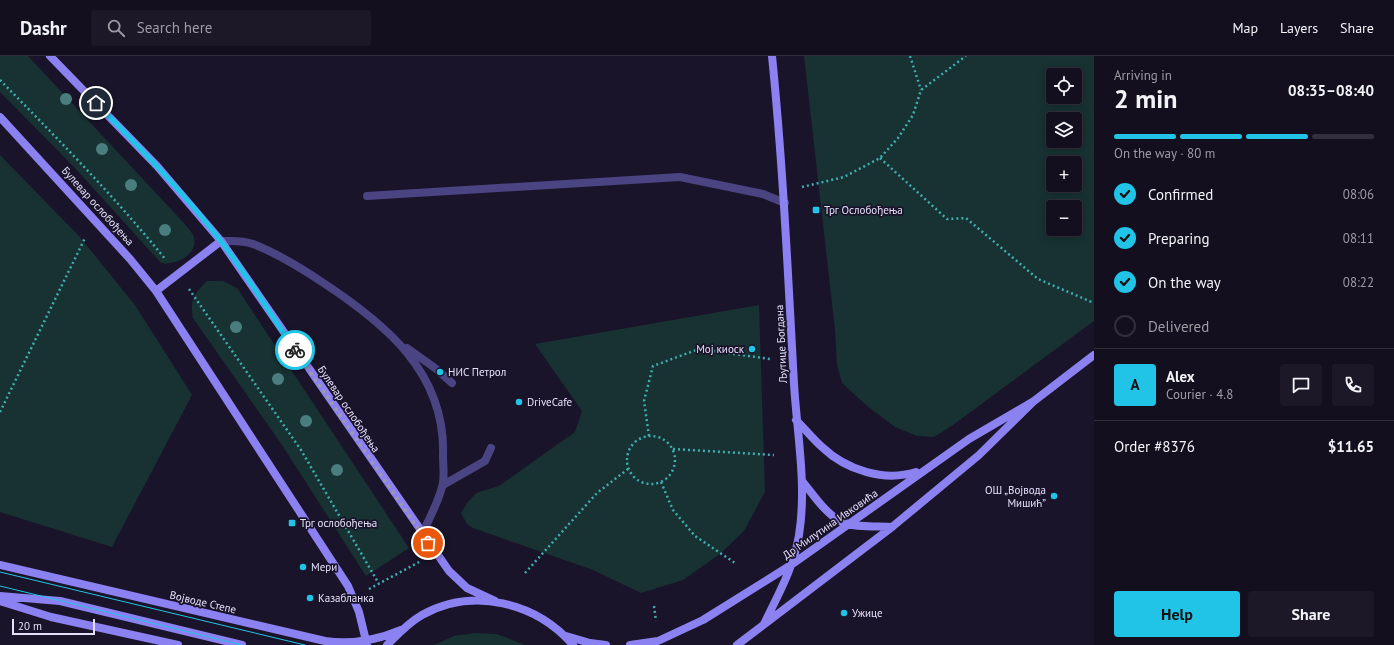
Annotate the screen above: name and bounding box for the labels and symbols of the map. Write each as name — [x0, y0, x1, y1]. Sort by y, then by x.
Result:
pin — [79, 86, 113, 120]
street label: Булевар ослобођења — [59, 164, 137, 248]
place label: Трг Ослобођења — [824, 203, 903, 217]
marker: Трг Ослобођења — [811, 205, 821, 215]
street label: Љутице Богдана — [772, 304, 790, 385]
courier — [275, 330, 315, 370]
place label: Мој киоск — [696, 342, 745, 356]
marker: Мој киоск — [747, 344, 757, 354]
street label: Булевар ослобођења — [315, 363, 383, 455]
place label: НИС Петрол — [448, 365, 506, 379]
marker: НИС Петрол — [435, 367, 445, 377]
place label: DriveCafe — [527, 395, 573, 409]
marker: DriveCafe — [514, 397, 524, 407]
place label: ОШ „Војвода Мишић” — [985, 483, 1046, 510]
street label: Др Милутина Ивковића — [780, 486, 880, 562]
marker: ОШ „Војвода Мишић” — [1049, 491, 1059, 501]
place label: Трг ослобођења — [300, 516, 377, 530]
marker: Трг ослобођења — [287, 518, 297, 528]
pin — [411, 526, 445, 560]
place label: Мери — [311, 560, 337, 574]
marker: Мери — [298, 562, 308, 572]
street label: Војводе Степе — [168, 588, 238, 617]
place label: Казабланка — [318, 591, 374, 605]
marker: Казабланка — [305, 593, 315, 603]
place label: Ужице — [852, 606, 883, 620]
marker: Ужице — [839, 608, 849, 618]
scale bar — [12, 617, 95, 636]

